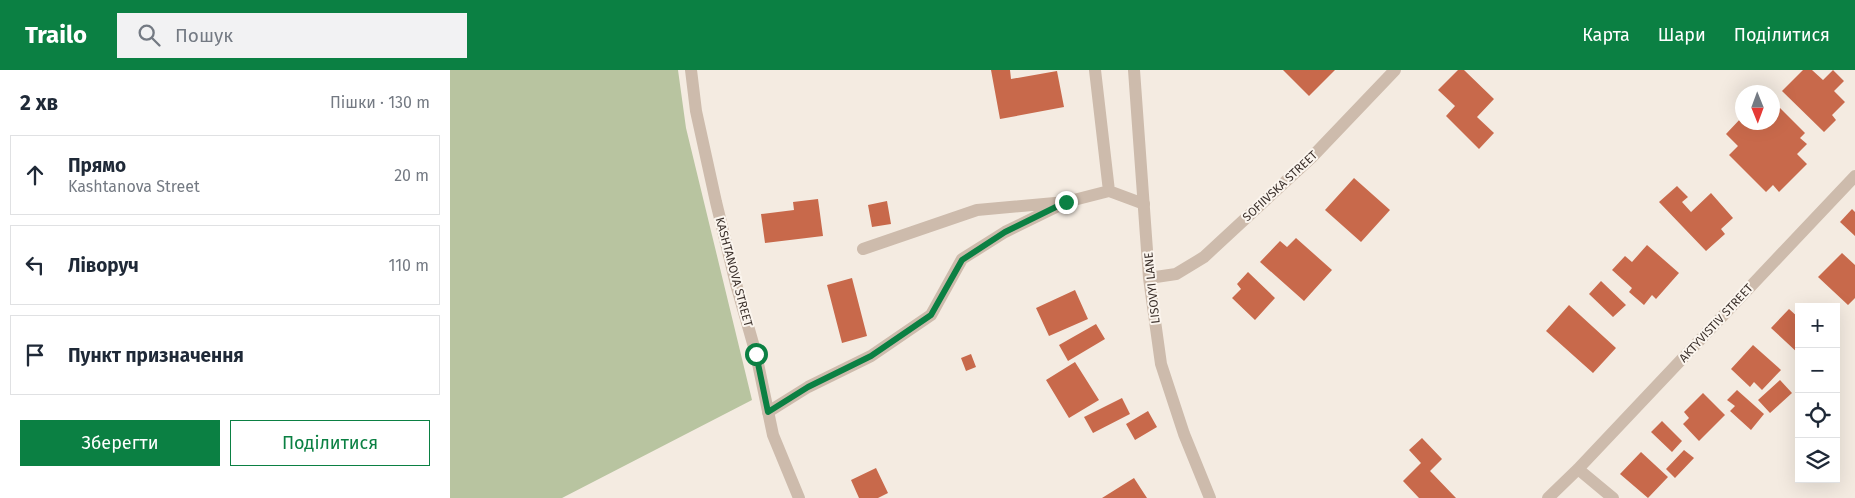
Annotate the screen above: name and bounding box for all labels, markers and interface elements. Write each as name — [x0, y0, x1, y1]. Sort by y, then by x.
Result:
search box — [117, 13, 467, 58]
text: Trailo — [25, 21, 87, 49]
icon: search — [135, 21, 163, 49]
text: Пошук — [175, 24, 233, 47]
text: Карта — [1582, 24, 1630, 46]
text: Шари — [1658, 24, 1706, 46]
text: Поділитися — [1734, 24, 1830, 46]
north arrow — [1735, 85, 1780, 130]
text: 2 хв — [20, 90, 58, 116]
text: Пішки · 130 m — [330, 93, 430, 112]
street label: SOFIIVSKA STREET — [1240, 147, 1321, 224]
text: Прямо — [68, 154, 126, 177]
icon: ahead — [21, 161, 49, 189]
text: 20 m — [394, 166, 429, 185]
text: Kashtanova Street — [68, 177, 200, 196]
route end — [1055, 191, 1078, 214]
street label: KASHTANOVA STREET — [713, 216, 756, 329]
icon: left — [21, 251, 49, 279]
street label: LISOVYI LANE — [1141, 252, 1163, 324]
text: Ліворуч — [68, 254, 139, 277]
text: 110 m — [388, 256, 429, 275]
street label: AKTYVISTIV STREET — [1676, 280, 1756, 365]
map controls — [1795, 303, 1840, 483]
button: + — [1795, 303, 1840, 348]
icon: arrive — [21, 341, 49, 369]
route start — [745, 343, 768, 366]
text: Пункт призначення — [68, 344, 244, 367]
button: − — [1795, 348, 1840, 393]
button: locate — [1795, 393, 1840, 438]
button: Зберегти — [20, 420, 220, 466]
button: Поділитися — [230, 420, 430, 466]
button: layers — [1795, 438, 1840, 483]

